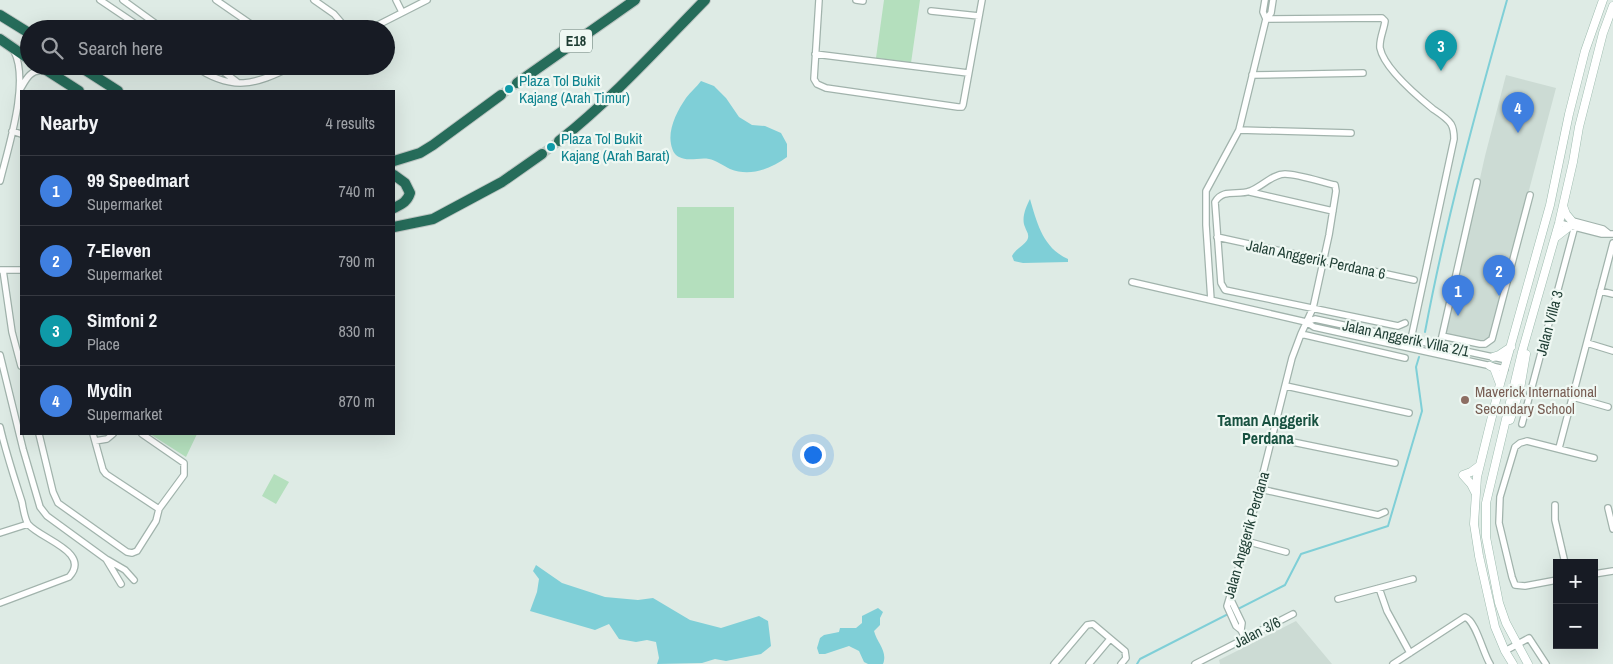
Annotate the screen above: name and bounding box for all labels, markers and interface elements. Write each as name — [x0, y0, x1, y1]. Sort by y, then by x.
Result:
search box — [20, 20, 395, 75]
road number: E18 — [560, 29, 592, 52]
pin: 3 — [1425, 30, 1457, 71]
icon: search — [38, 34, 66, 62]
text: Search here — [78, 35, 163, 61]
place label: Plaza Tol Bukit Kajang (Arah Timur) — [519, 70, 630, 108]
marker: Plaza Tol Bukit Kajang (Arah Timur) — [503, 83, 515, 95]
pin: 4 — [1502, 92, 1534, 133]
text: Nearby — [40, 108, 98, 137]
text: 4 results — [325, 112, 375, 134]
place label: Plaza Tol Bukit Kajang (Arah Barat) — [561, 128, 670, 166]
marker: Plaza Tol Bukit Kajang (Arah Barat) — [545, 141, 557, 153]
text: 99 Speedmart — [87, 167, 189, 193]
text: 1 — [52, 180, 60, 202]
text: 740 m — [339, 180, 375, 202]
text: Supermarket — [87, 193, 162, 215]
street label: Jalan Anggerik Perdana 6 — [1245, 234, 1388, 284]
text: 7-Eleven — [87, 237, 151, 263]
text: 2 — [52, 250, 60, 272]
text: 790 m — [339, 250, 375, 272]
pin: 2 — [1483, 255, 1515, 296]
text: Supermarket — [87, 263, 162, 285]
pin: 1 — [1442, 275, 1474, 316]
street label: Jalan Villa 3 — [1530, 288, 1568, 358]
text: Simfoni 2 — [87, 307, 157, 333]
street label: Jalan Anggerik Villa 2/1 — [1341, 314, 1471, 362]
text: 3 — [52, 320, 60, 342]
text: 830 m — [339, 320, 375, 342]
text: Place — [87, 333, 120, 355]
text: Mydin — [87, 377, 132, 403]
place label: Maverick International Secondary School — [1475, 381, 1597, 419]
text: 4 — [52, 390, 60, 412]
text: 870 m — [339, 390, 375, 412]
marker: Maverick International Secondary School — [1459, 394, 1471, 406]
text: Supermarket — [87, 403, 162, 425]
district label: Taman Anggerik Perdana — [1217, 409, 1319, 449]
your location — [800, 442, 826, 468]
street label: Jalan Anggerik Perdana — [1218, 469, 1274, 601]
map controls — [1553, 559, 1598, 649]
button: + — [1553, 559, 1598, 604]
button: − — [1553, 604, 1598, 649]
street label: Jalan 3/6 — [1230, 611, 1284, 653]

